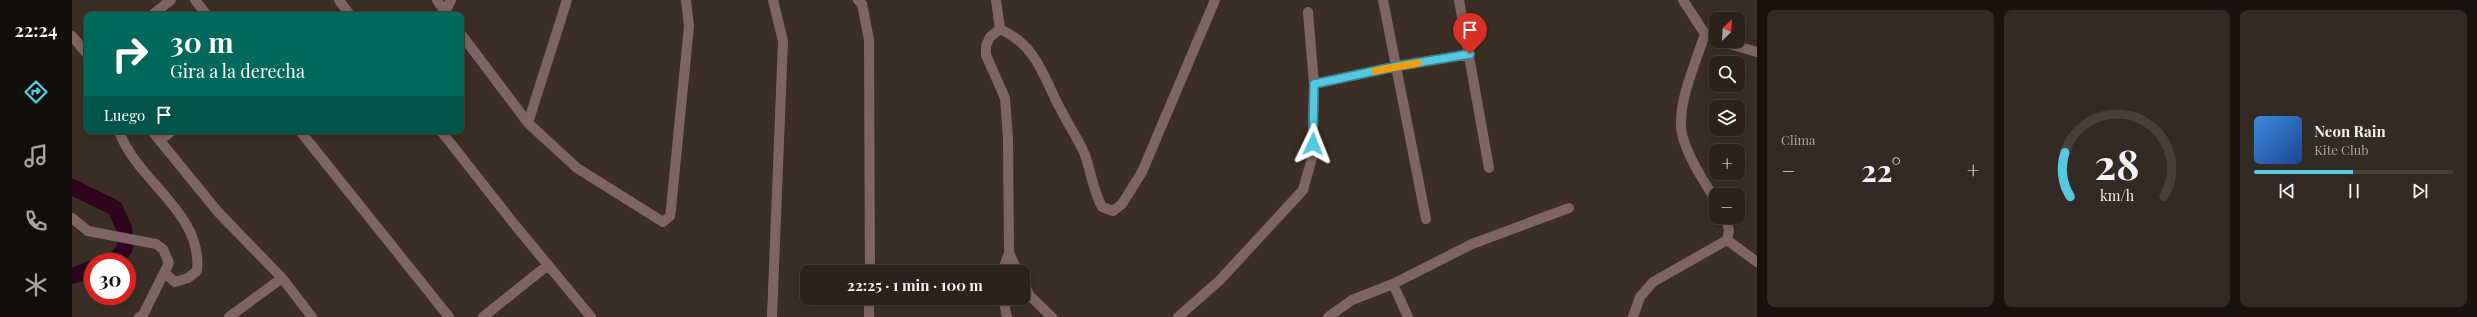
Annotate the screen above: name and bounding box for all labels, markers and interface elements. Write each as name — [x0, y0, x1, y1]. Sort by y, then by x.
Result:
north arrow — [1709, 12, 1745, 48]
map controls — [1709, 12, 1745, 224]
pin — [1453, 13, 1487, 54]
text: 22:24 — [15, 18, 57, 42]
icon: arrive — [1459, 19, 1481, 41]
text: 30 m — [170, 23, 234, 60]
icon: right — [104, 28, 156, 80]
button: search — [1709, 56, 1745, 92]
text: Gira a la derecha — [170, 59, 305, 83]
icon: directions — [22, 78, 50, 106]
button: layers — [1709, 100, 1745, 136]
icon: arrive — [153, 104, 175, 126]
text: Luego — [104, 105, 145, 125]
text: Neon Rain — [2314, 121, 2386, 141]
position arrow — [1292, 123, 1334, 165]
text: Clima — [1781, 131, 1816, 148]
text: 28 — [2094, 134, 2140, 189]
text: Kite Club — [2314, 141, 2369, 158]
icon: music — [22, 142, 50, 170]
button: + — [1709, 144, 1745, 180]
text: 22° — [1861, 150, 1901, 190]
text: − — [1781, 155, 1795, 185]
text: + — [1967, 155, 1980, 185]
icon: previous — [2276, 180, 2298, 202]
icon: pause — [2343, 180, 2365, 202]
icon: next — [2409, 180, 2431, 202]
text: km/h — [2100, 185, 2135, 204]
button: − — [1709, 188, 1745, 224]
icon: phone — [22, 207, 50, 235]
speed limit sign: 30 — [84, 253, 136, 305]
icon: climate — [22, 271, 50, 299]
text: 22:25 · 1 min · 100 m — [847, 275, 983, 295]

